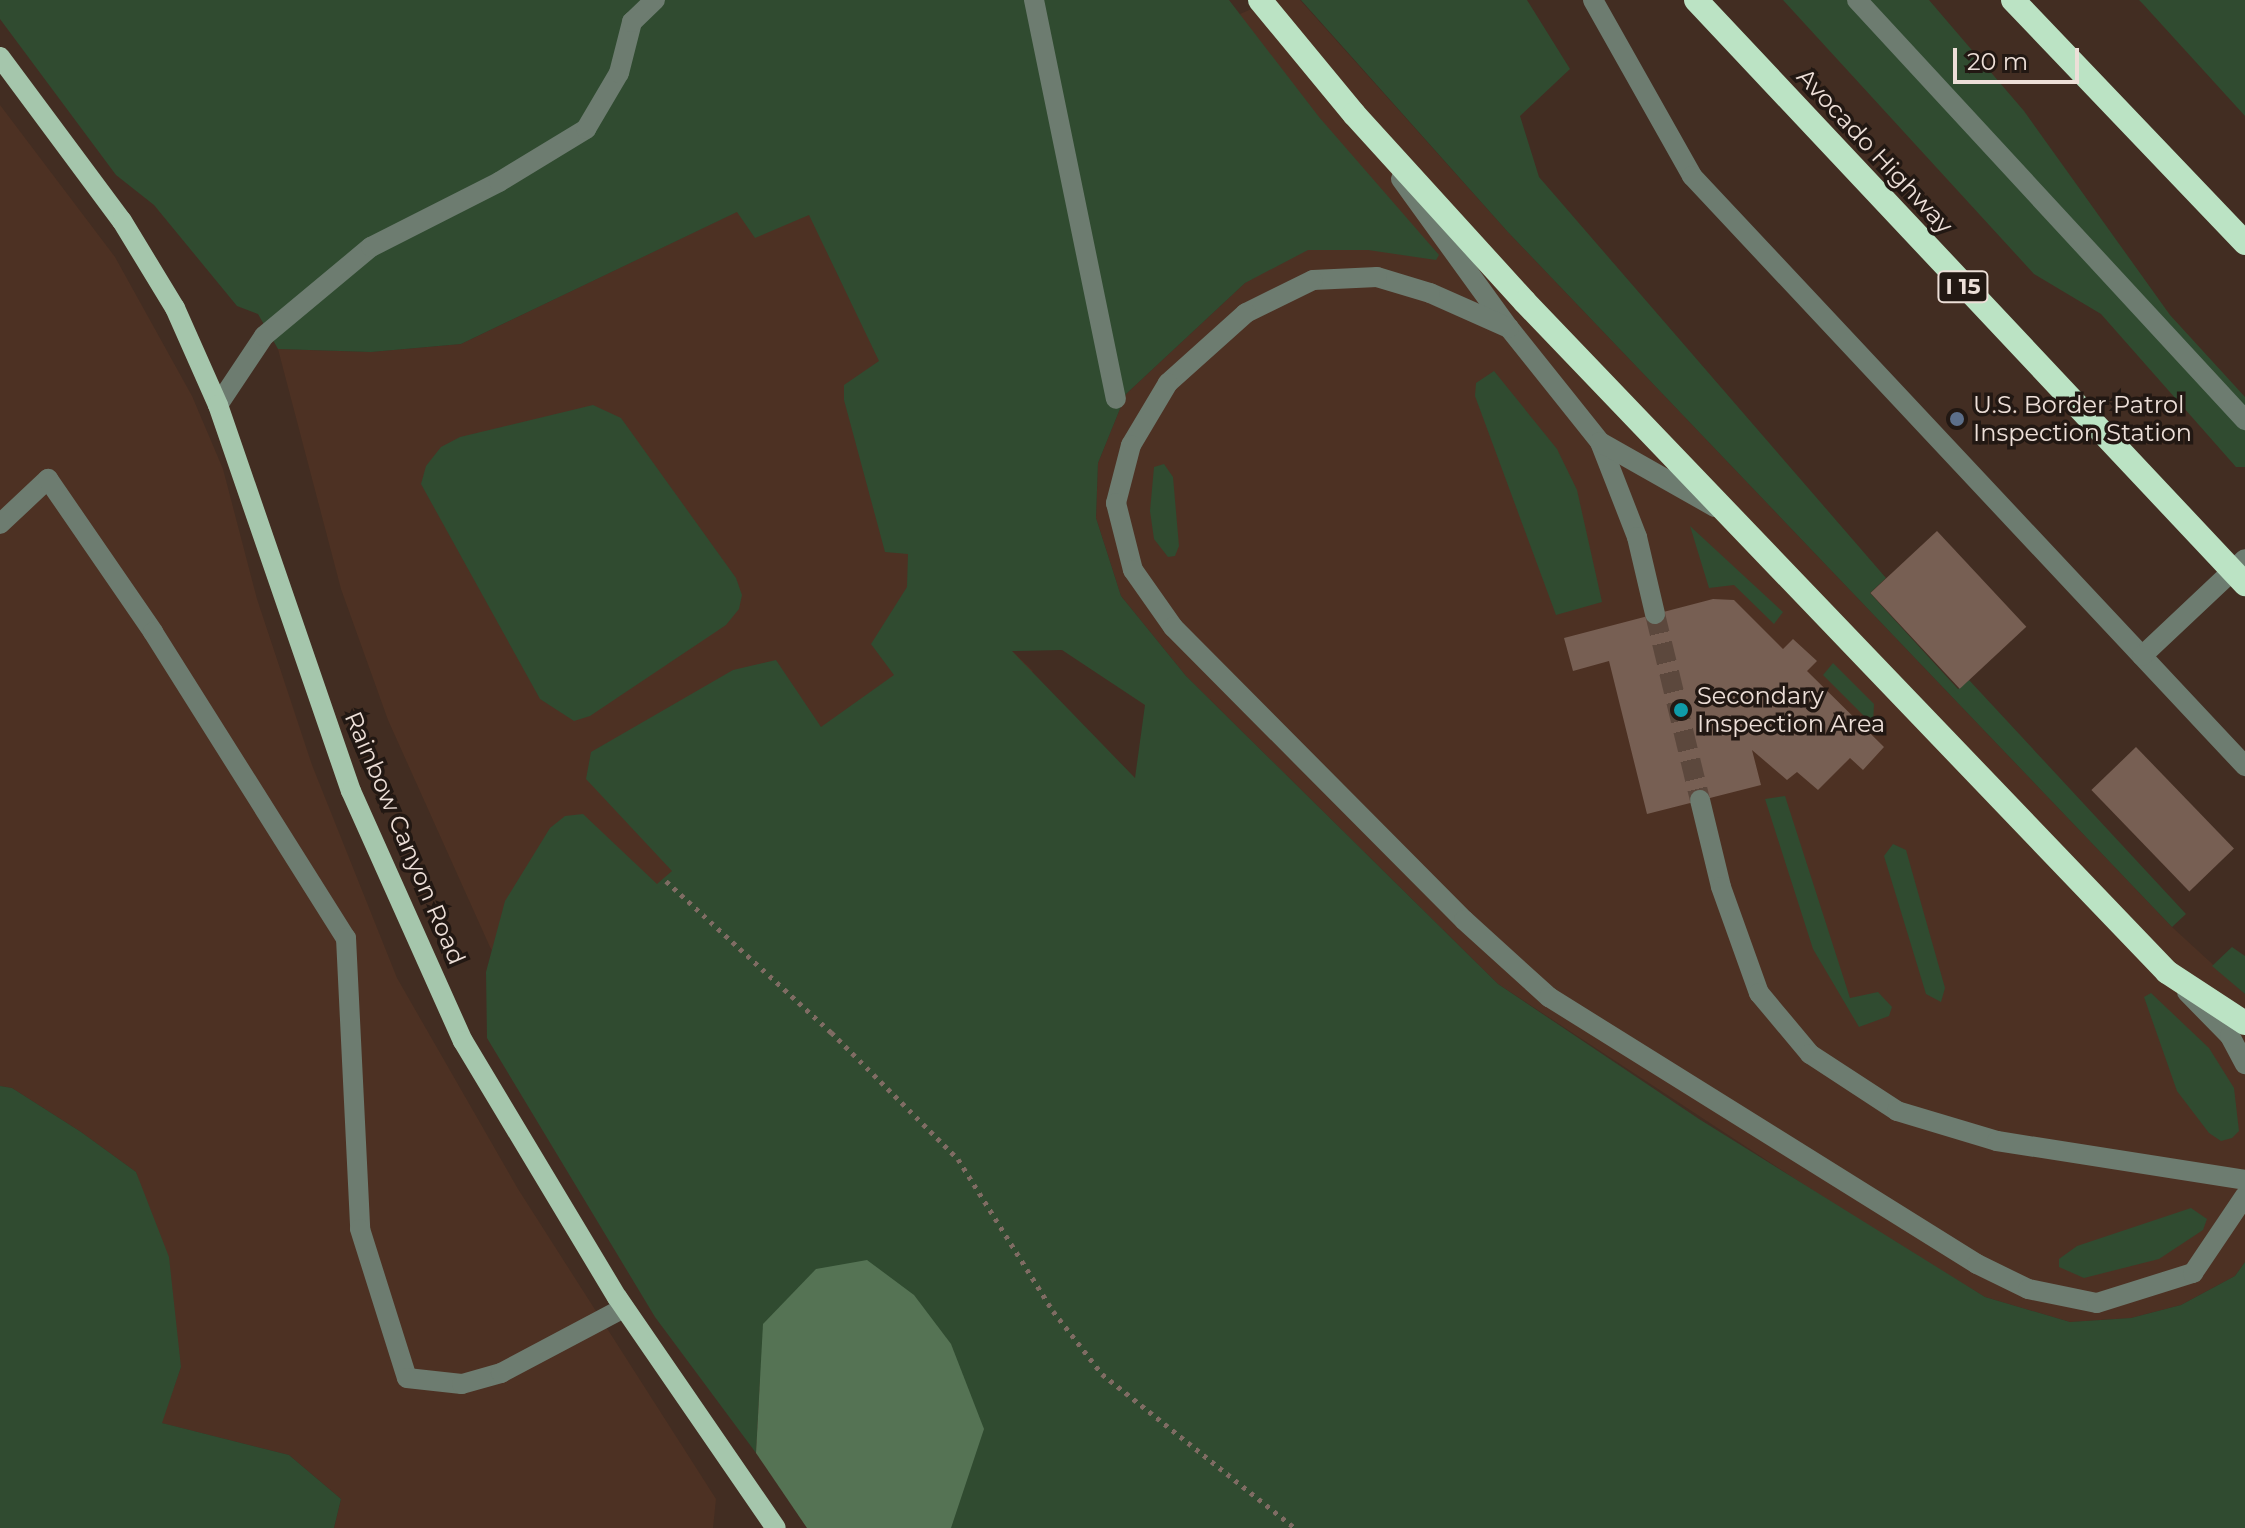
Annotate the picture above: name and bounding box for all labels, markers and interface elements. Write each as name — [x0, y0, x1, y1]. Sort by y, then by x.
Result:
scale bar — [1957, 32, 2083, 82]
text: 20 m — [1967, 47, 2028, 76]
street label: Avocado Highway — [1791, 62, 1959, 240]
road number: I 15 — [1937, 269, 1989, 305]
place label: U.S. Border Patrol Inspection Station — [1973, 391, 2192, 447]
marker: U.S. Border Patrol Inspection Station — [1948, 410, 1966, 428]
place label: Secondary Inspection Area — [1697, 682, 1885, 738]
marker: Secondary Inspection Area — [1672, 701, 1690, 719]
street label: Rainbow Canyon Road — [339, 707, 471, 969]

